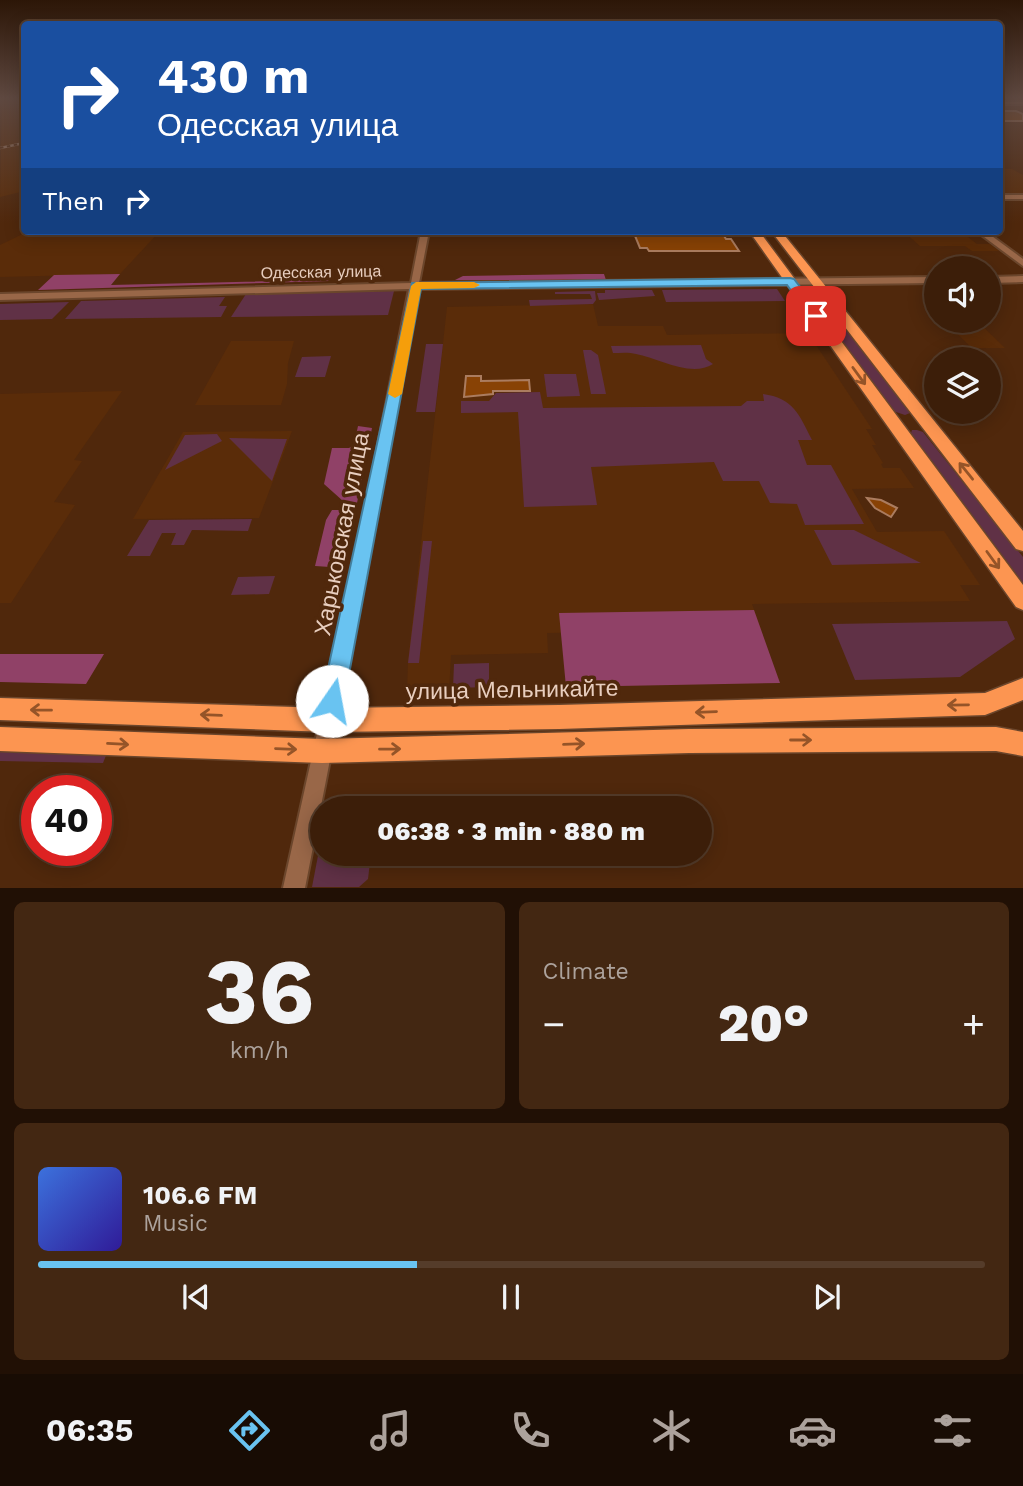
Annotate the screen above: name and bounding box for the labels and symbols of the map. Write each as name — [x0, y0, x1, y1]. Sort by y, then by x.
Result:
street label: Одесская улица — [260, 261, 382, 283]
pin — [786, 286, 846, 346]
one-way arrow — [852, 366, 867, 385]
street label: Харьковская улица — [309, 430, 375, 638]
one-way arrow — [958, 462, 973, 480]
one-way arrow — [986, 550, 1000, 569]
position arrow — [295, 664, 369, 738]
street label: улица Мельникайте — [405, 675, 619, 705]
one-way arrow — [946, 698, 969, 712]
one-way arrow — [30, 703, 53, 717]
one-way arrow — [694, 705, 717, 718]
one-way arrow — [200, 708, 223, 721]
one-way arrow — [789, 733, 812, 747]
one-way arrow — [106, 738, 129, 751]
one-way arrow — [562, 738, 585, 751]
one-way arrow — [274, 743, 297, 756]
one-way arrow — [378, 743, 401, 756]
speed limit sign: 40 — [21, 775, 112, 866]

